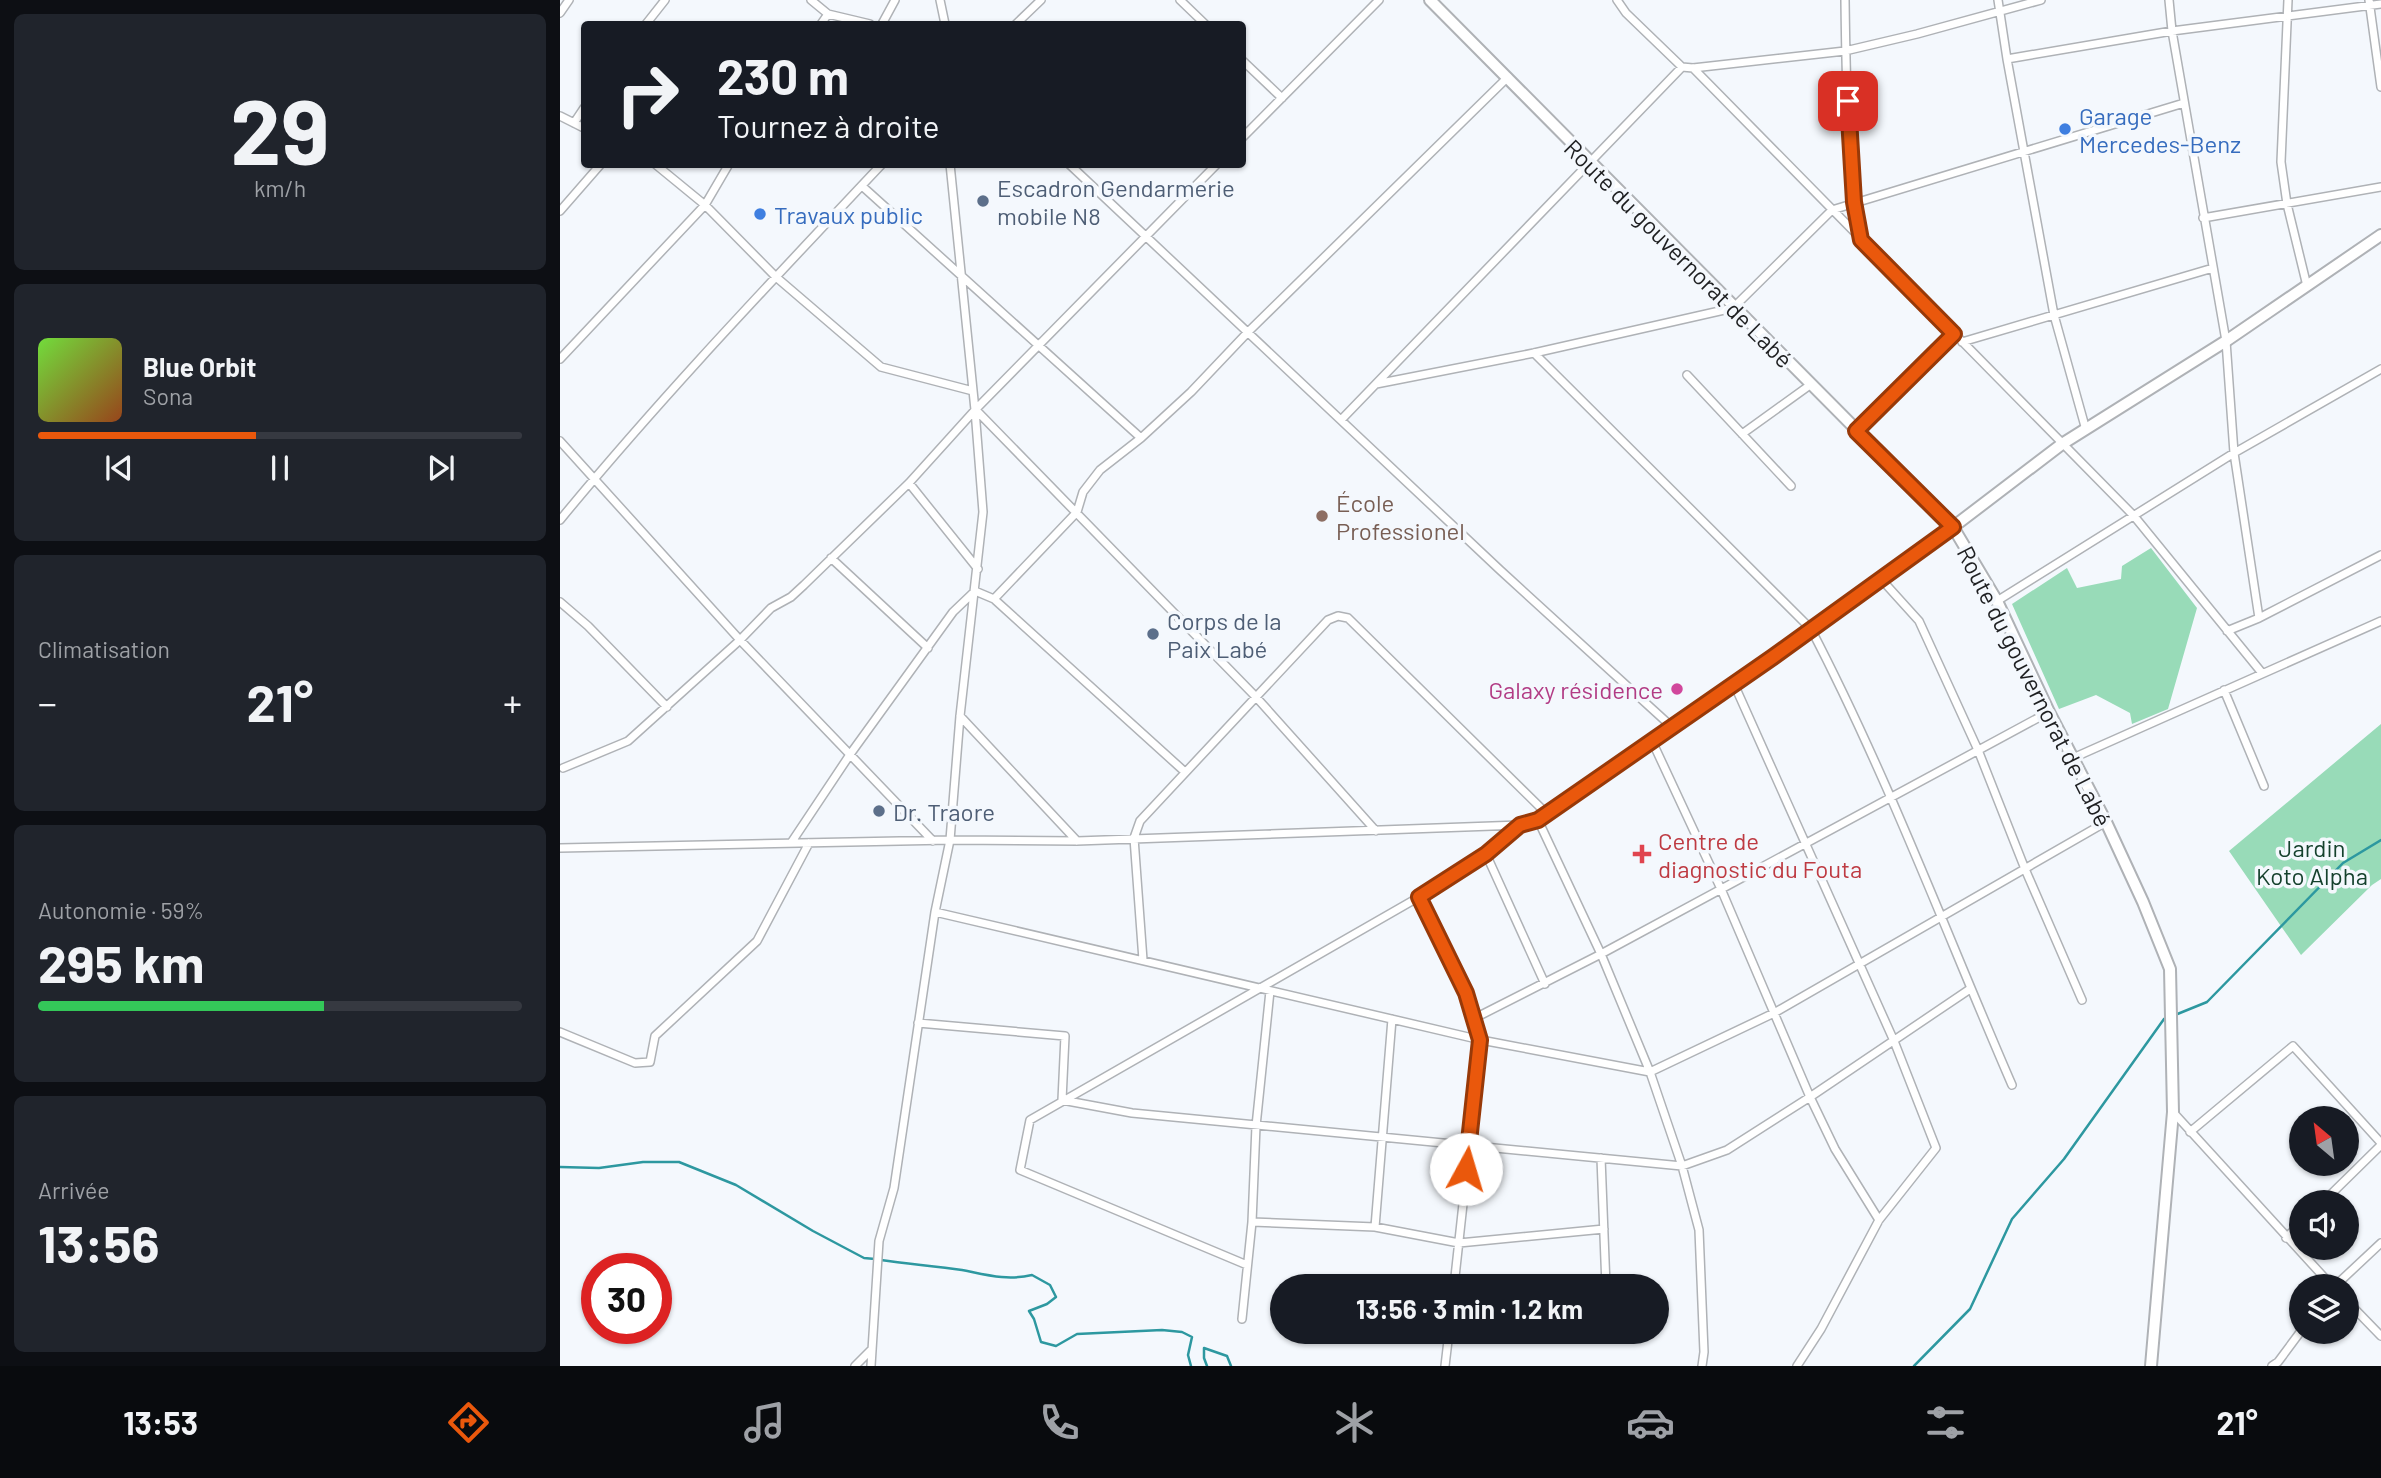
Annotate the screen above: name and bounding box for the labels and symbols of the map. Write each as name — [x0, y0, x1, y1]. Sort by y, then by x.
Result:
pin — [1818, 71, 1878, 131]
place label: Garage Mercedes-Benz — [2079, 101, 2241, 158]
marker: Garage Mercedes-Benz — [2057, 121, 2073, 137]
street label: Route du gouvernorat de Labé — [1559, 133, 1799, 373]
place label: Escadron Gendarmerie mobile N8 — [997, 173, 1235, 230]
marker: Escadron Gendarmerie mobile N8 — [975, 193, 991, 209]
place label: Travaux public — [774, 200, 923, 229]
marker: Travaux public — [752, 206, 768, 222]
place label: École Professionel — [1336, 488, 1465, 545]
marker: École Professionel — [1314, 508, 1330, 524]
street label: Route du gouvernorat de Labé — [1951, 541, 2119, 831]
place label: Corps de la Paix Labé — [1167, 606, 1281, 663]
marker: Corps de la Paix Labé — [1145, 626, 1161, 642]
place label: Galaxy résidence — [1488, 675, 1663, 704]
marker: Galaxy résidence — [1669, 681, 1685, 697]
place label: Dr. Traore — [893, 797, 995, 826]
marker: Dr. Traore — [871, 803, 887, 819]
place label: Centre de diagnostic du Fouta — [1658, 826, 1862, 883]
park label: Jardin Koto Alpha — [2256, 833, 2368, 890]
marker: Centre de diagnostic du Fouta — [1632, 844, 1652, 864]
north arrow — [2289, 1106, 2359, 1176]
position arrow — [1429, 1132, 1503, 1206]
speed limit sign: 30 — [581, 1253, 672, 1344]

